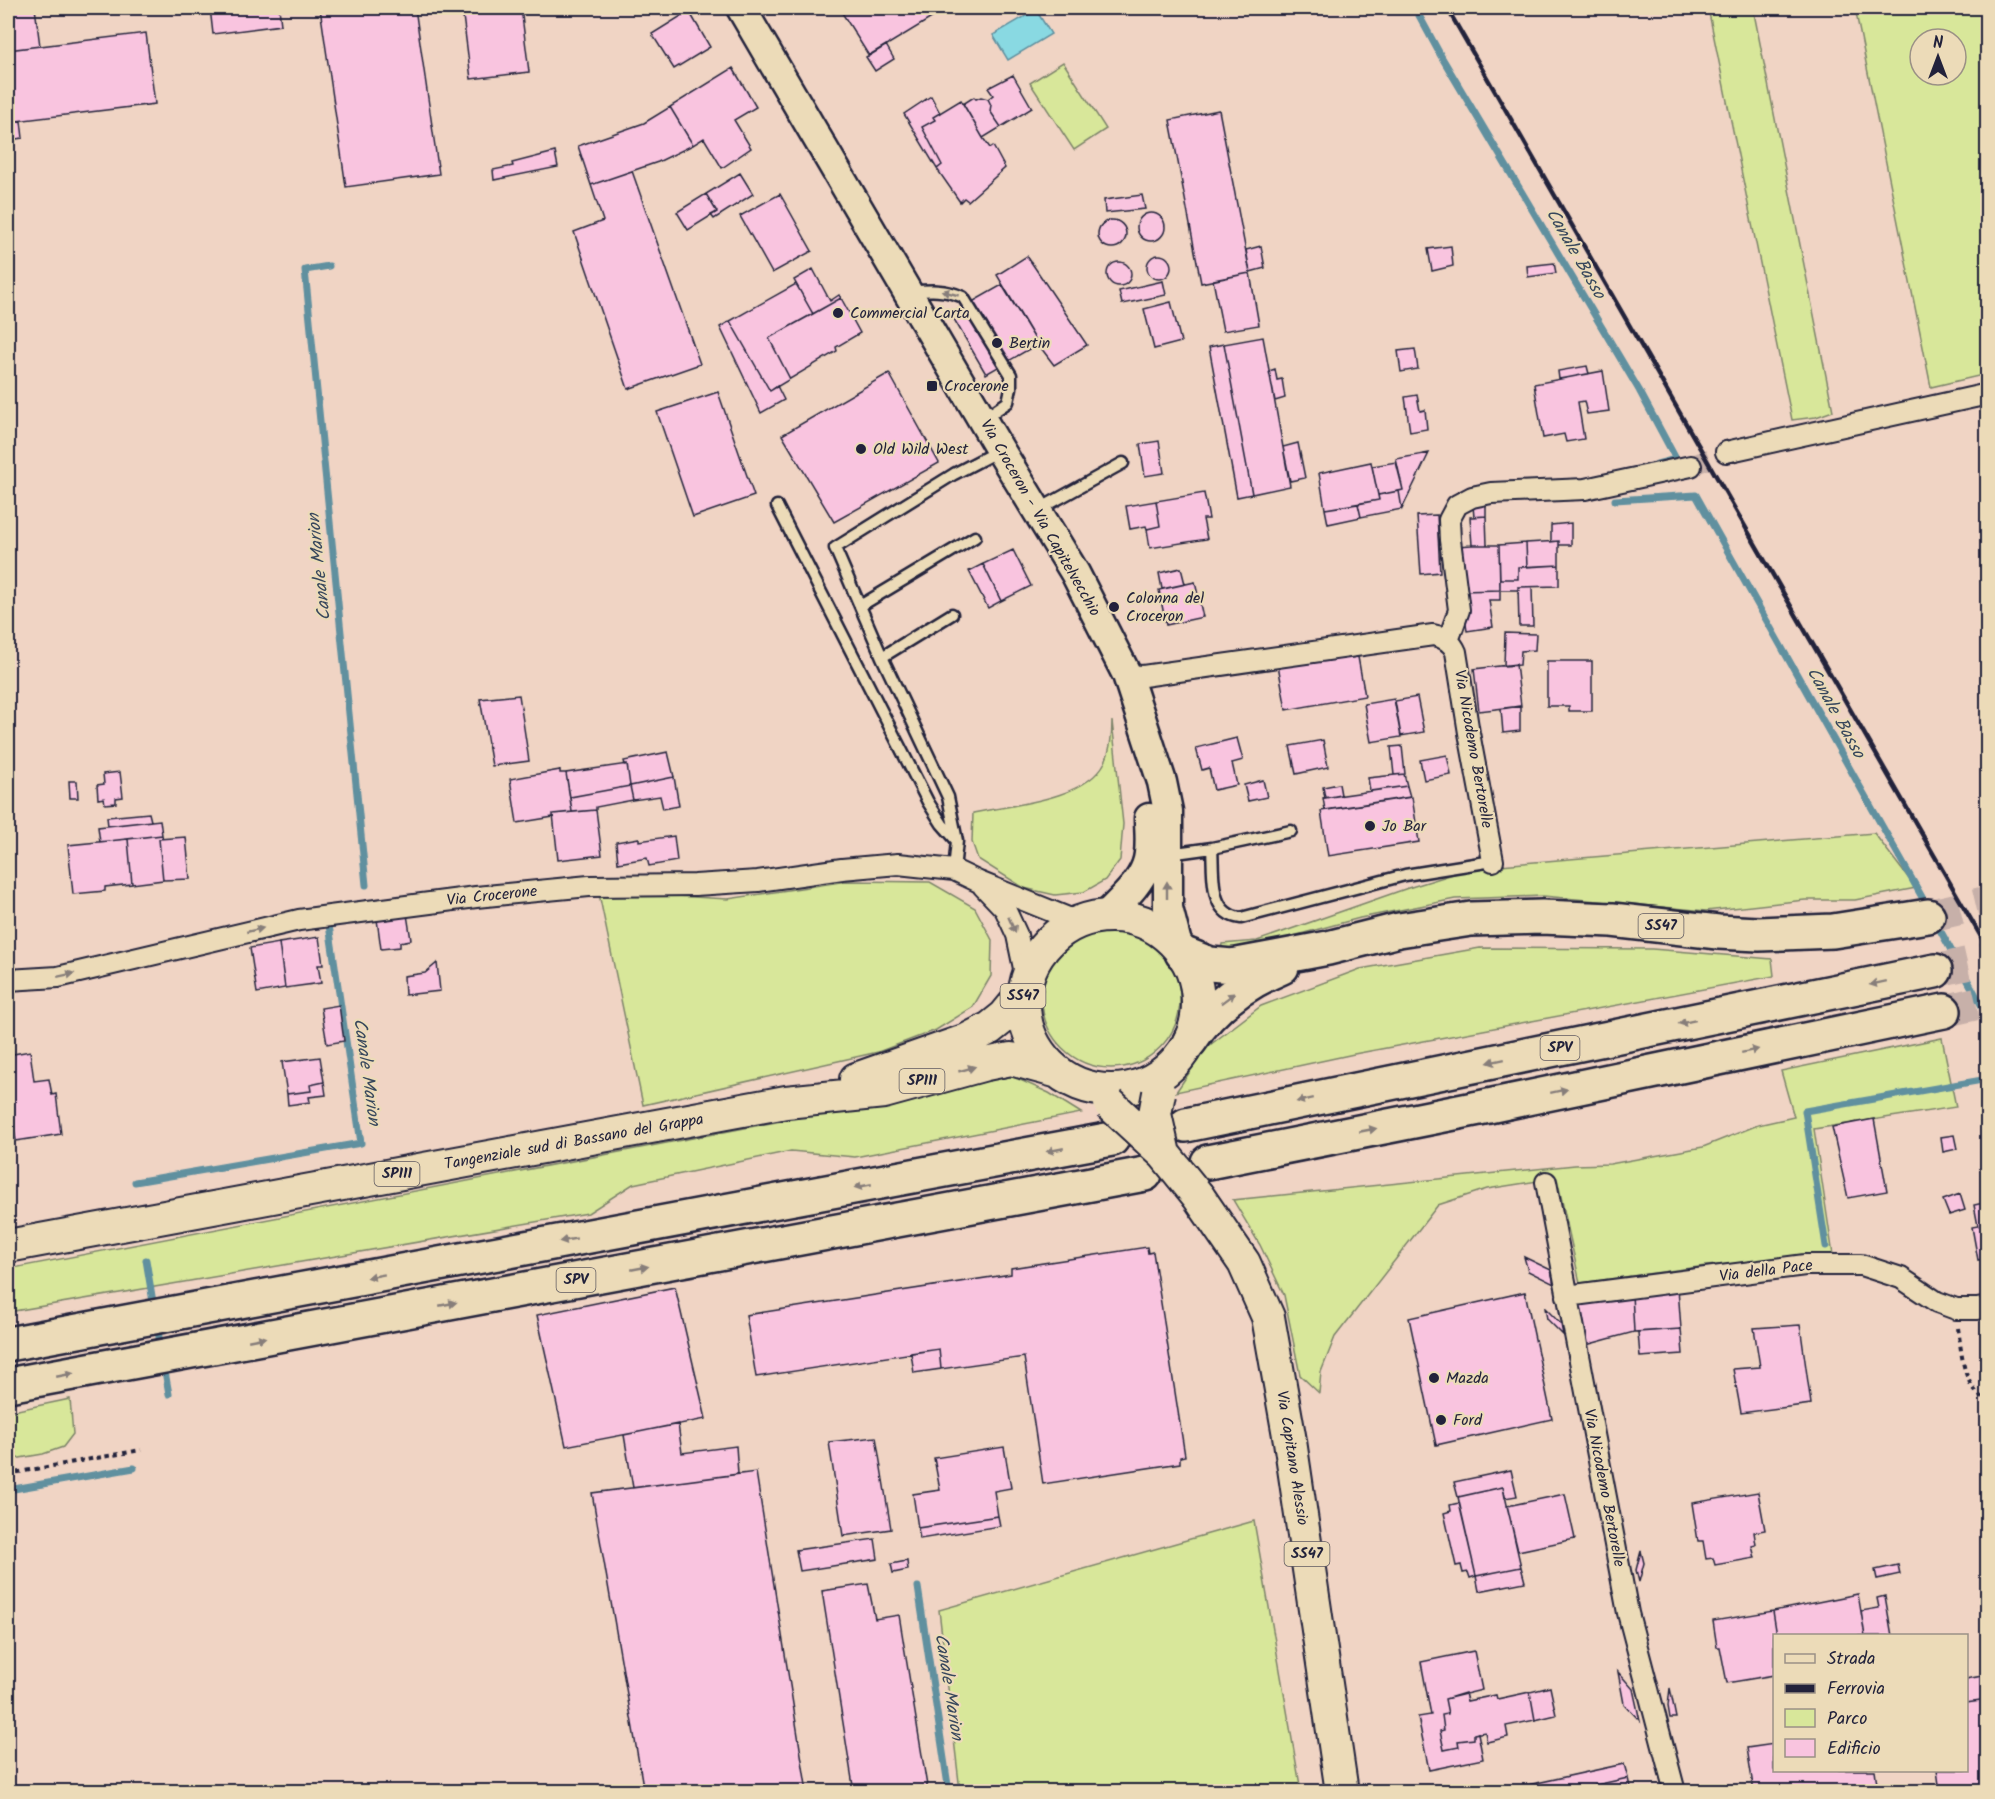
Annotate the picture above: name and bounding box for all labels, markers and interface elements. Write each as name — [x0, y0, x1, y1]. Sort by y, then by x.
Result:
north arrow — [1908, 27, 1968, 87]
text: N — [1933, 31, 1943, 56]
water label: Canale Basso — [1537, 203, 1614, 306]
one-way arrow — [941, 288, 959, 297]
place label: Commercial Carta — [850, 301, 970, 326]
marker: Commercial Carta — [831, 306, 845, 320]
place label: Bertin — [1009, 331, 1050, 356]
marker: Bertin — [990, 336, 1004, 350]
place label: Crocerone — [944, 374, 1009, 399]
marker: Crocerone — [925, 379, 939, 393]
street label: Via Croceron - Via Capitelvecchio — [973, 415, 1107, 621]
place label: Old Wild West — [873, 437, 969, 462]
marker: Old Wild West — [854, 442, 868, 456]
water label: Canale Marion — [300, 511, 340, 622]
place label: Colonna del Croceron — [1126, 586, 1204, 629]
marker: Colonna del Croceron — [1107, 600, 1121, 614]
water label: Canale Basso — [1798, 662, 1873, 766]
street label: Via Nicodemo Bertorelle — [1447, 668, 1499, 830]
place label: Jo Bar — [1382, 814, 1428, 839]
marker: Jo Bar — [1363, 819, 1377, 833]
street label: Via Crocerone — [445, 879, 539, 913]
one-way arrow — [1162, 880, 1172, 899]
road number: SS47 — [1638, 914, 1684, 938]
one-way arrow — [1008, 916, 1017, 934]
one-way arrow — [246, 925, 265, 935]
one-way arrow — [56, 969, 75, 979]
one-way arrow — [1868, 979, 1887, 988]
road number: SS47 — [1000, 984, 1046, 1008]
one-way arrow — [1220, 992, 1236, 1004]
water label: Canale Marion — [344, 1017, 388, 1129]
one-way arrow — [1677, 1018, 1696, 1027]
road number: SPV — [1540, 1036, 1580, 1060]
one-way arrow — [1741, 1046, 1760, 1055]
one-way arrow — [1486, 1057, 1505, 1066]
one-way arrow — [958, 1064, 976, 1073]
road number: SP111 — [900, 1069, 944, 1093]
one-way arrow — [1550, 1086, 1569, 1095]
one-way arrow — [1295, 1096, 1314, 1105]
street label: Tangenziale sud di Bassano del Grappa — [442, 1107, 706, 1177]
one-way arrow — [1359, 1125, 1378, 1134]
one-way arrow — [1045, 1146, 1064, 1155]
road number: SP111 — [374, 1162, 420, 1186]
one-way arrow — [853, 1182, 872, 1191]
one-way arrow — [558, 1236, 577, 1245]
street label: Via della Pace — [1718, 1253, 1814, 1289]
one-way arrow — [631, 1263, 650, 1272]
road number: SPV — [556, 1268, 596, 1292]
one-way arrow — [367, 1272, 386, 1281]
one-way arrow — [439, 1299, 458, 1308]
one-way arrow — [247, 1334, 266, 1343]
place label: Mazda — [1446, 1366, 1489, 1391]
one-way arrow — [56, 1370, 75, 1379]
marker: Mazda — [1427, 1371, 1441, 1385]
street label: Via Capitano Alessio — [1269, 1389, 1315, 1527]
street label: Via Nicodemo Bertorelle — [1576, 1407, 1632, 1569]
place label: Ford — [1453, 1408, 1483, 1433]
marker: Ford — [1434, 1413, 1448, 1427]
road number: SS47 — [1284, 1542, 1330, 1566]
water label: Canale Marion — [925, 1632, 971, 1744]
legend — [1773, 1634, 1968, 1772]
text: Strada — [1827, 1645, 1875, 1674]
text: Ferrovia — [1827, 1675, 1885, 1704]
text: Parco — [1827, 1705, 1867, 1734]
text: Edificio — [1827, 1735, 1881, 1764]

